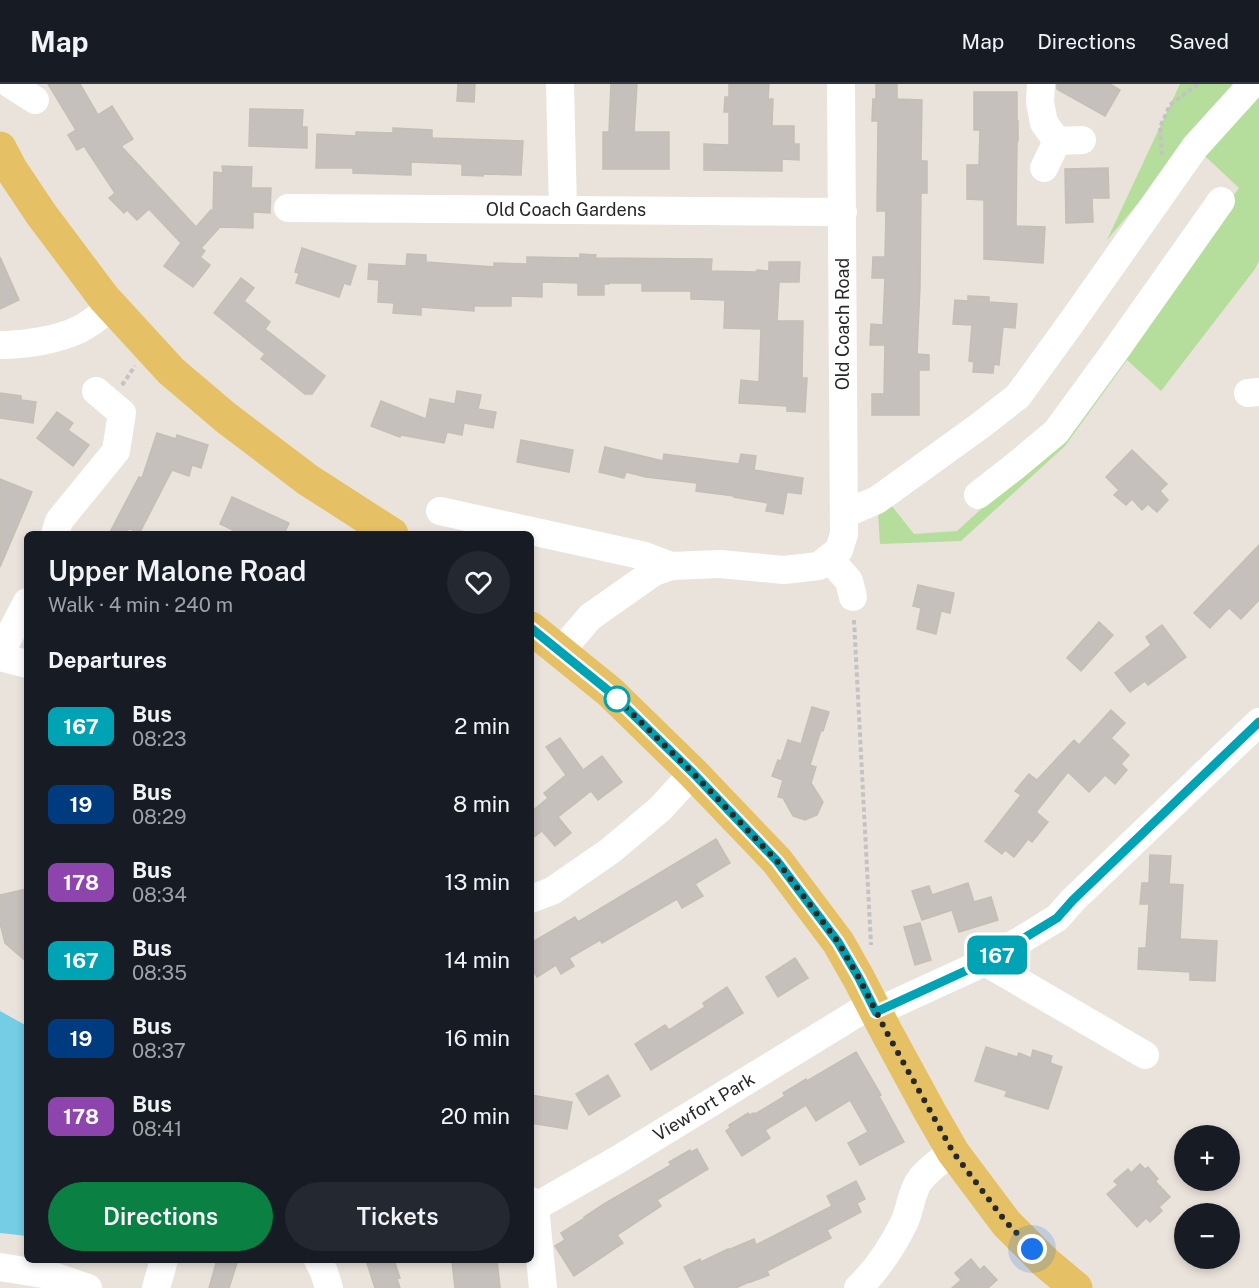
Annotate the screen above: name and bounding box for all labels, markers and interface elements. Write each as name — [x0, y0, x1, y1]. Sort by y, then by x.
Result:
text: Map — [30, 25, 89, 58]
text: Map — [962, 29, 1004, 54]
text: Directions — [1037, 29, 1136, 54]
text: Saved — [1169, 29, 1229, 54]
street label: Old Coach Gardens — [486, 199, 646, 220]
street label: Old Coach Road — [832, 258, 853, 390]
button: heart — [447, 551, 510, 614]
text: Upper Malone Road — [48, 554, 306, 587]
text: Walk · 4 min · 240 m — [48, 593, 233, 617]
text: Departures — [48, 647, 167, 673]
unlabelled marker — [604, 686, 630, 712]
text: Bus — [132, 701, 172, 727]
text: 2 min — [454, 713, 510, 739]
text: 167 — [63, 714, 99, 739]
text: 08:23 — [132, 727, 187, 751]
text: Bus — [132, 779, 172, 805]
text: 8 min — [453, 791, 510, 817]
text: 19 — [70, 792, 92, 817]
text: 08:29 — [132, 805, 186, 829]
text: Bus — [132, 857, 172, 883]
text: 13 min — [445, 869, 510, 895]
text: 178 — [63, 870, 99, 895]
text: 08:34 — [132, 883, 187, 907]
text: Bus — [132, 935, 172, 961]
line badge: 167 — [962, 936, 1032, 974]
text: 167 — [979, 943, 1015, 968]
text: 14 min — [445, 947, 510, 973]
text: 167 — [63, 948, 99, 973]
text: 08:35 — [132, 961, 187, 985]
text: Bus — [132, 1013, 172, 1039]
text: 16 min — [445, 1025, 510, 1051]
text: 19 — [70, 1026, 92, 1051]
text: 08:37 — [132, 1039, 186, 1063]
street label: Viewfort Park — [649, 1068, 758, 1145]
text: Bus — [132, 1091, 172, 1117]
text: 20 min — [441, 1103, 510, 1129]
text: 178 — [63, 1104, 99, 1129]
text: 08:41 — [132, 1117, 182, 1141]
map controls — [1174, 1125, 1240, 1269]
button: + — [1174, 1125, 1240, 1191]
button: Directions — [48, 1182, 273, 1251]
button: Tickets — [285, 1182, 510, 1251]
button: − — [1174, 1203, 1240, 1269]
your location — [1017, 1234, 1047, 1264]

